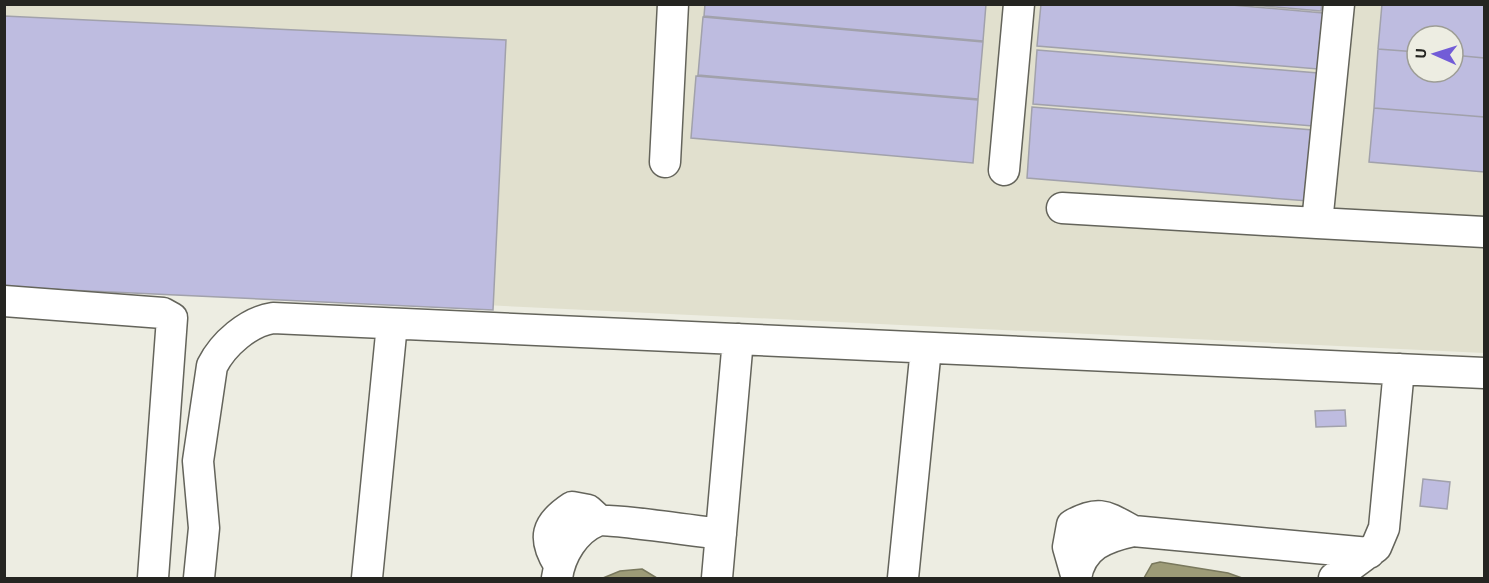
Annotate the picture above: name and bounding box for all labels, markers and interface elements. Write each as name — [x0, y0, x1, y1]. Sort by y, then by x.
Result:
north arrow — [1405, 24, 1465, 84]
text: U — [1413, 48, 1429, 59]

